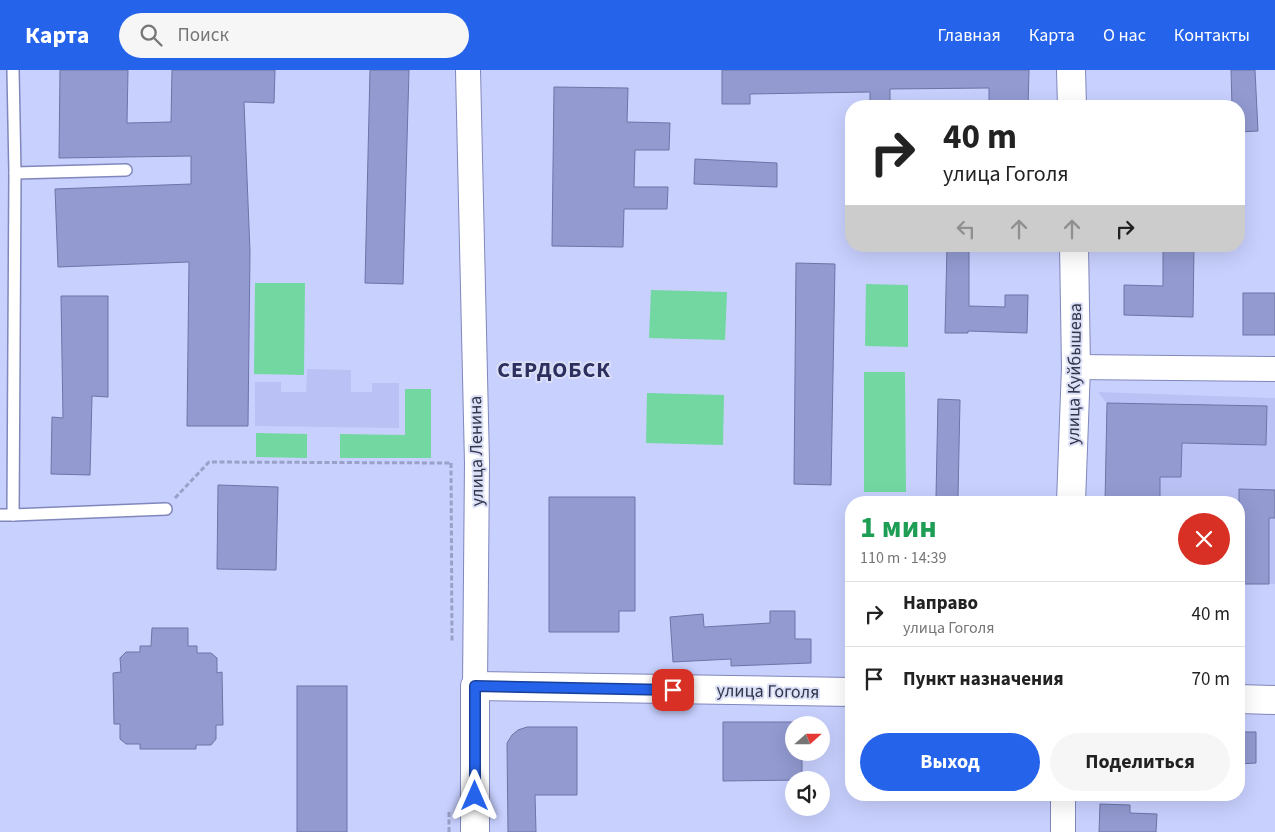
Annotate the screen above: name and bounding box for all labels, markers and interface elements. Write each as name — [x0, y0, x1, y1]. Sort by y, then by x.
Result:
search box — [119, 13, 469, 58]
text: Карта — [25, 18, 89, 53]
icon: search — [137, 21, 165, 49]
text: Поиск — [177, 22, 229, 49]
text: Главная — [938, 23, 1001, 48]
text: Карта — [1029, 23, 1075, 48]
text: О нас — [1103, 23, 1146, 48]
text: Контакты — [1174, 23, 1250, 48]
text: 40 m — [943, 112, 1017, 162]
icon: right — [860, 120, 925, 185]
text: улица Гоголя — [943, 158, 1069, 190]
icon: left — [952, 215, 980, 243]
icon: ahead — [1005, 215, 1033, 243]
icon: ahead — [1058, 215, 1086, 243]
icon: right — [1111, 215, 1139, 243]
street label: улица Куйбышева — [1061, 303, 1088, 445]
district label: СЕРДОБСК — [497, 354, 611, 386]
street label: улица Ленина — [463, 396, 490, 506]
text: 1 мин — [860, 506, 937, 549]
button: close — [1178, 513, 1230, 565]
text: 110 m · 14:39 — [860, 547, 947, 569]
text: Направо — [903, 590, 978, 617]
icon: right — [860, 600, 888, 628]
text: 40 m — [1192, 601, 1230, 628]
text: улица Гоголя — [903, 617, 994, 639]
icon: arrive — [860, 665, 888, 693]
text: Пункт назначения — [903, 666, 1064, 693]
text: 70 m — [1192, 666, 1230, 693]
pin — [652, 669, 694, 711]
icon: arrive — [659, 676, 687, 704]
street label: улица Гоголя — [716, 678, 820, 705]
north arrow — [785, 716, 830, 761]
map controls — [785, 716, 830, 816]
button: Выход — [860, 733, 1040, 791]
button: Поделиться — [1050, 733, 1230, 791]
position arrow — [448, 769, 500, 821]
button: sound — [785, 771, 830, 816]

